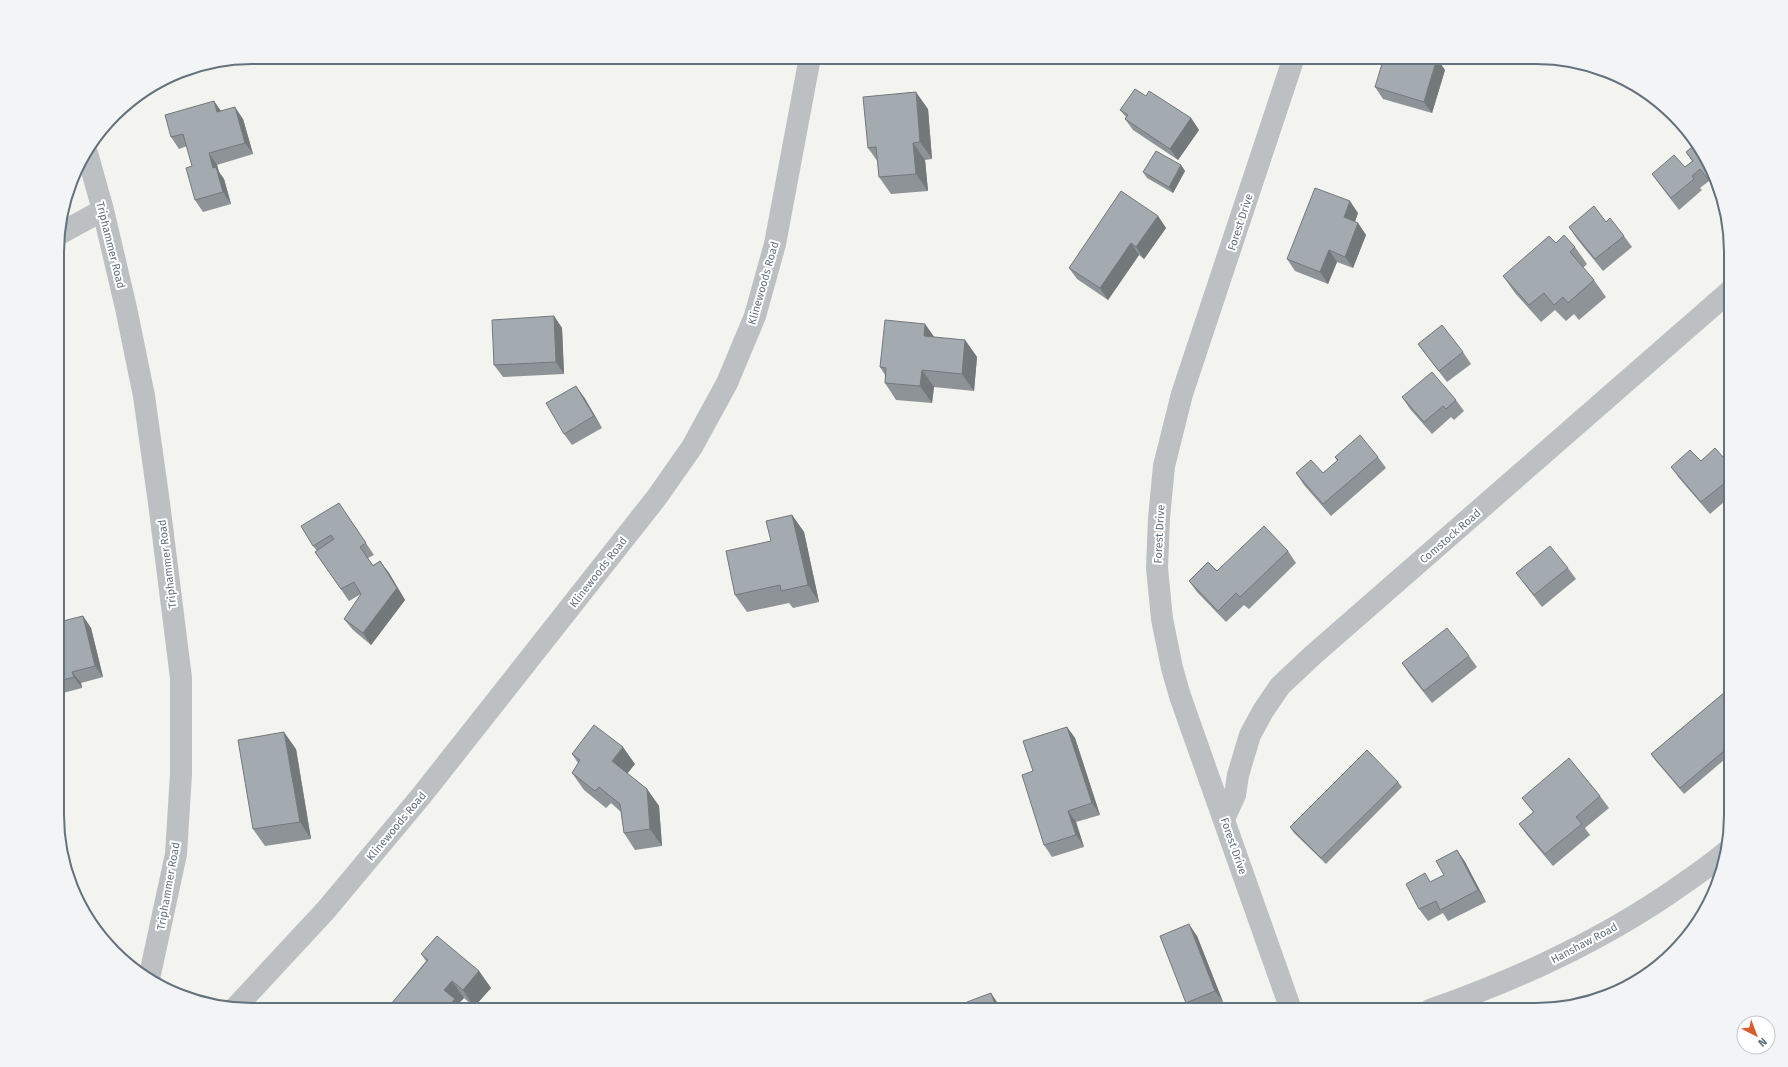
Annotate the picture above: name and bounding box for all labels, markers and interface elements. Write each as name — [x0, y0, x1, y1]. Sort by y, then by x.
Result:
street label: Forest Drive — [1225, 192, 1256, 252]
street label: Triphammer Road — [93, 200, 128, 290]
street label: Klinewoods Road — [745, 240, 782, 326]
street label: Forest Drive — [1151, 504, 1168, 564]
street label: Comstock Road — [1417, 506, 1483, 566]
street label: Triphammer Road — [156, 519, 179, 609]
street label: Klinewoods Road — [567, 534, 630, 610]
street label: Klinewoods Road — [364, 789, 429, 863]
street label: Forest Drive — [1218, 816, 1249, 876]
street label: Triphammer Road — [154, 841, 183, 931]
street label: Hanshaw Road — [1549, 920, 1620, 966]
north arrow — [1736, 1015, 1776, 1055]
text: N — [1755, 1035, 1769, 1049]

